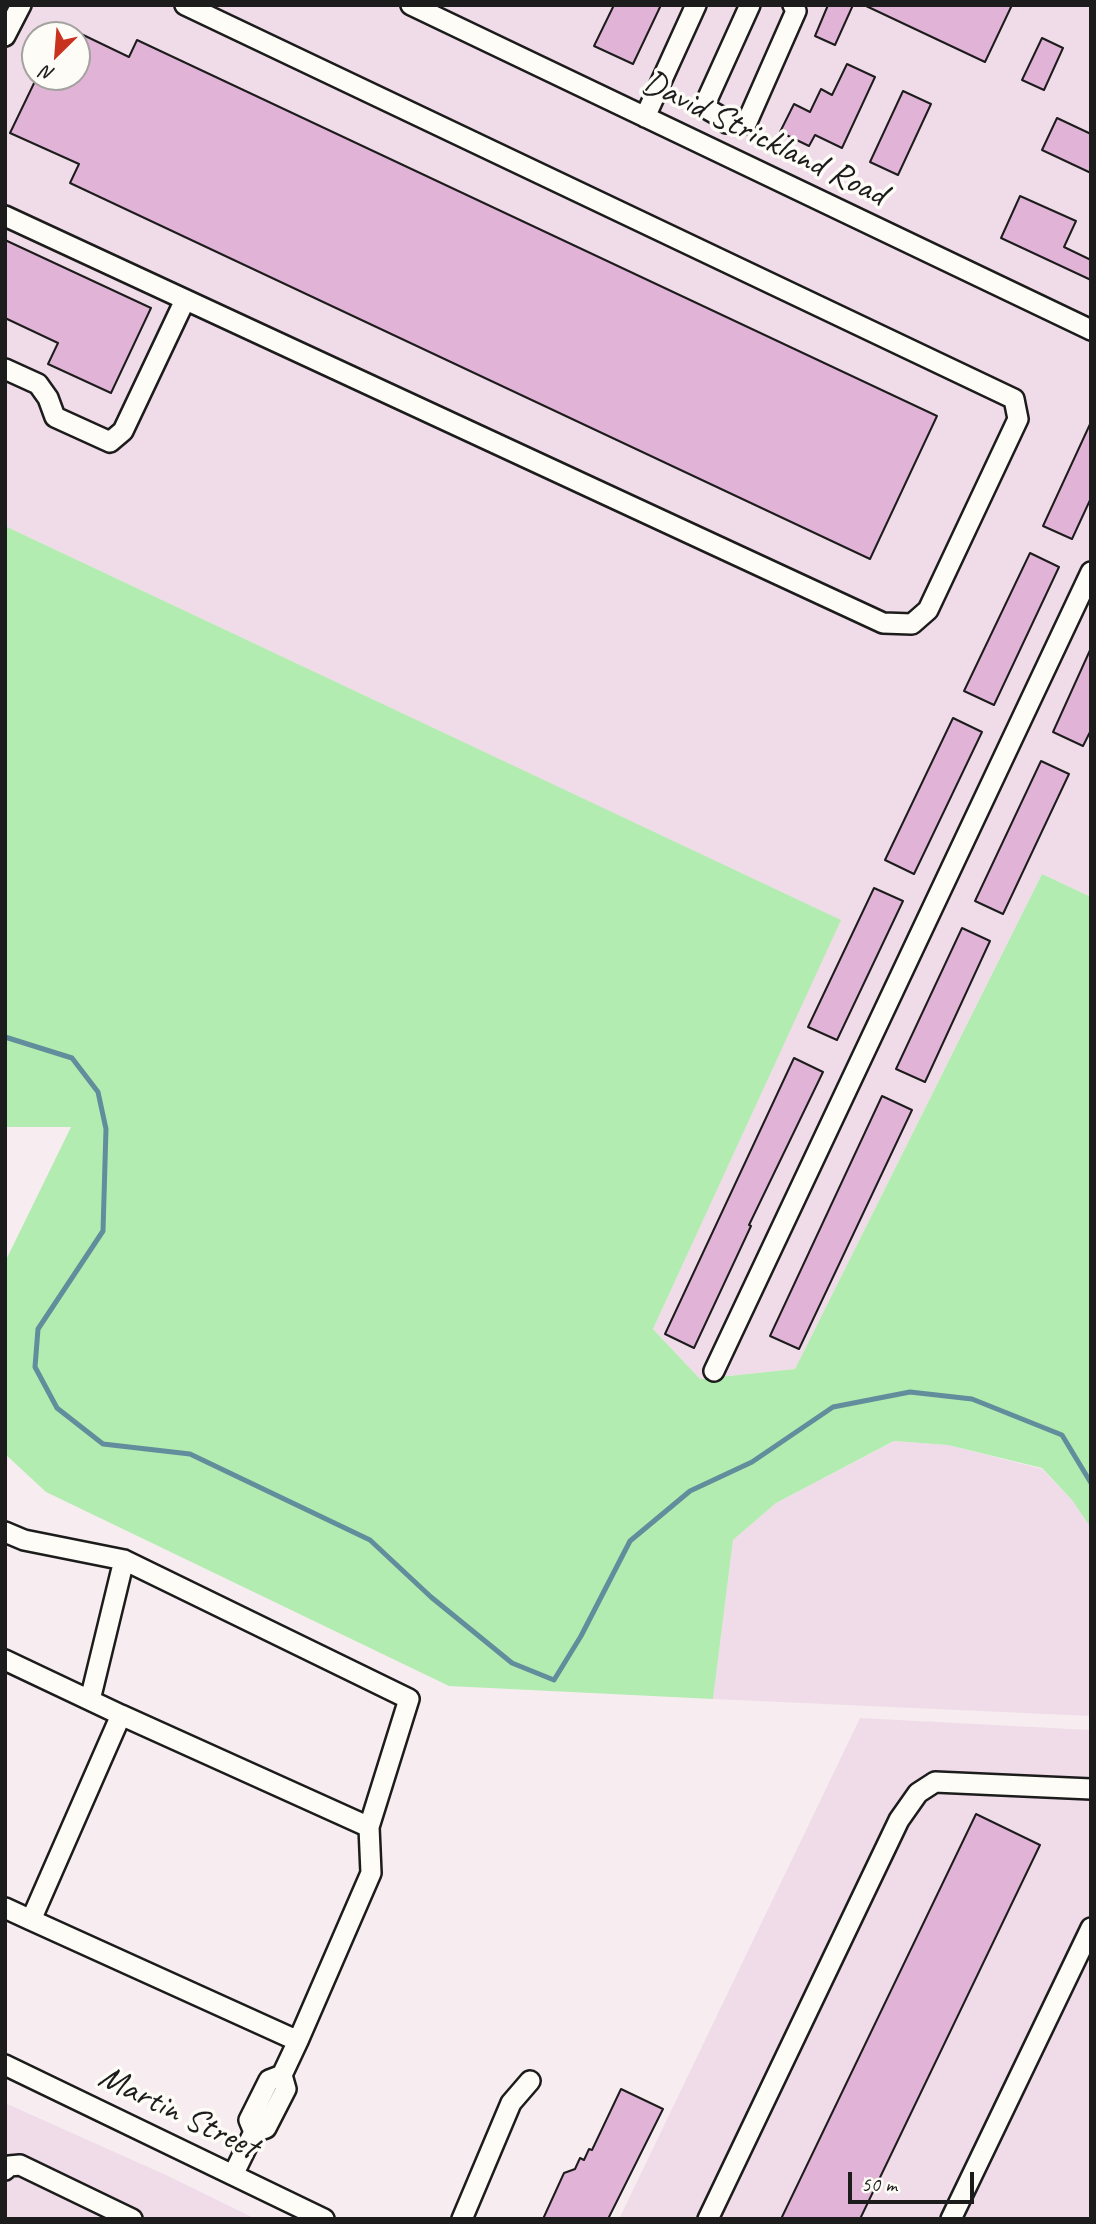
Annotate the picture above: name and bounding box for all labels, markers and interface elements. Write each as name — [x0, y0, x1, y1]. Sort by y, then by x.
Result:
north arrow — [21, 21, 91, 91]
text: N — [38, 60, 58, 87]
street label: David Strickland Road — [635, 62, 893, 216]
street label: Martin Street — [92, 2056, 264, 2170]
scale bar — [851, 2158, 977, 2202]
text: 50 m — [861, 2171, 897, 2197]

